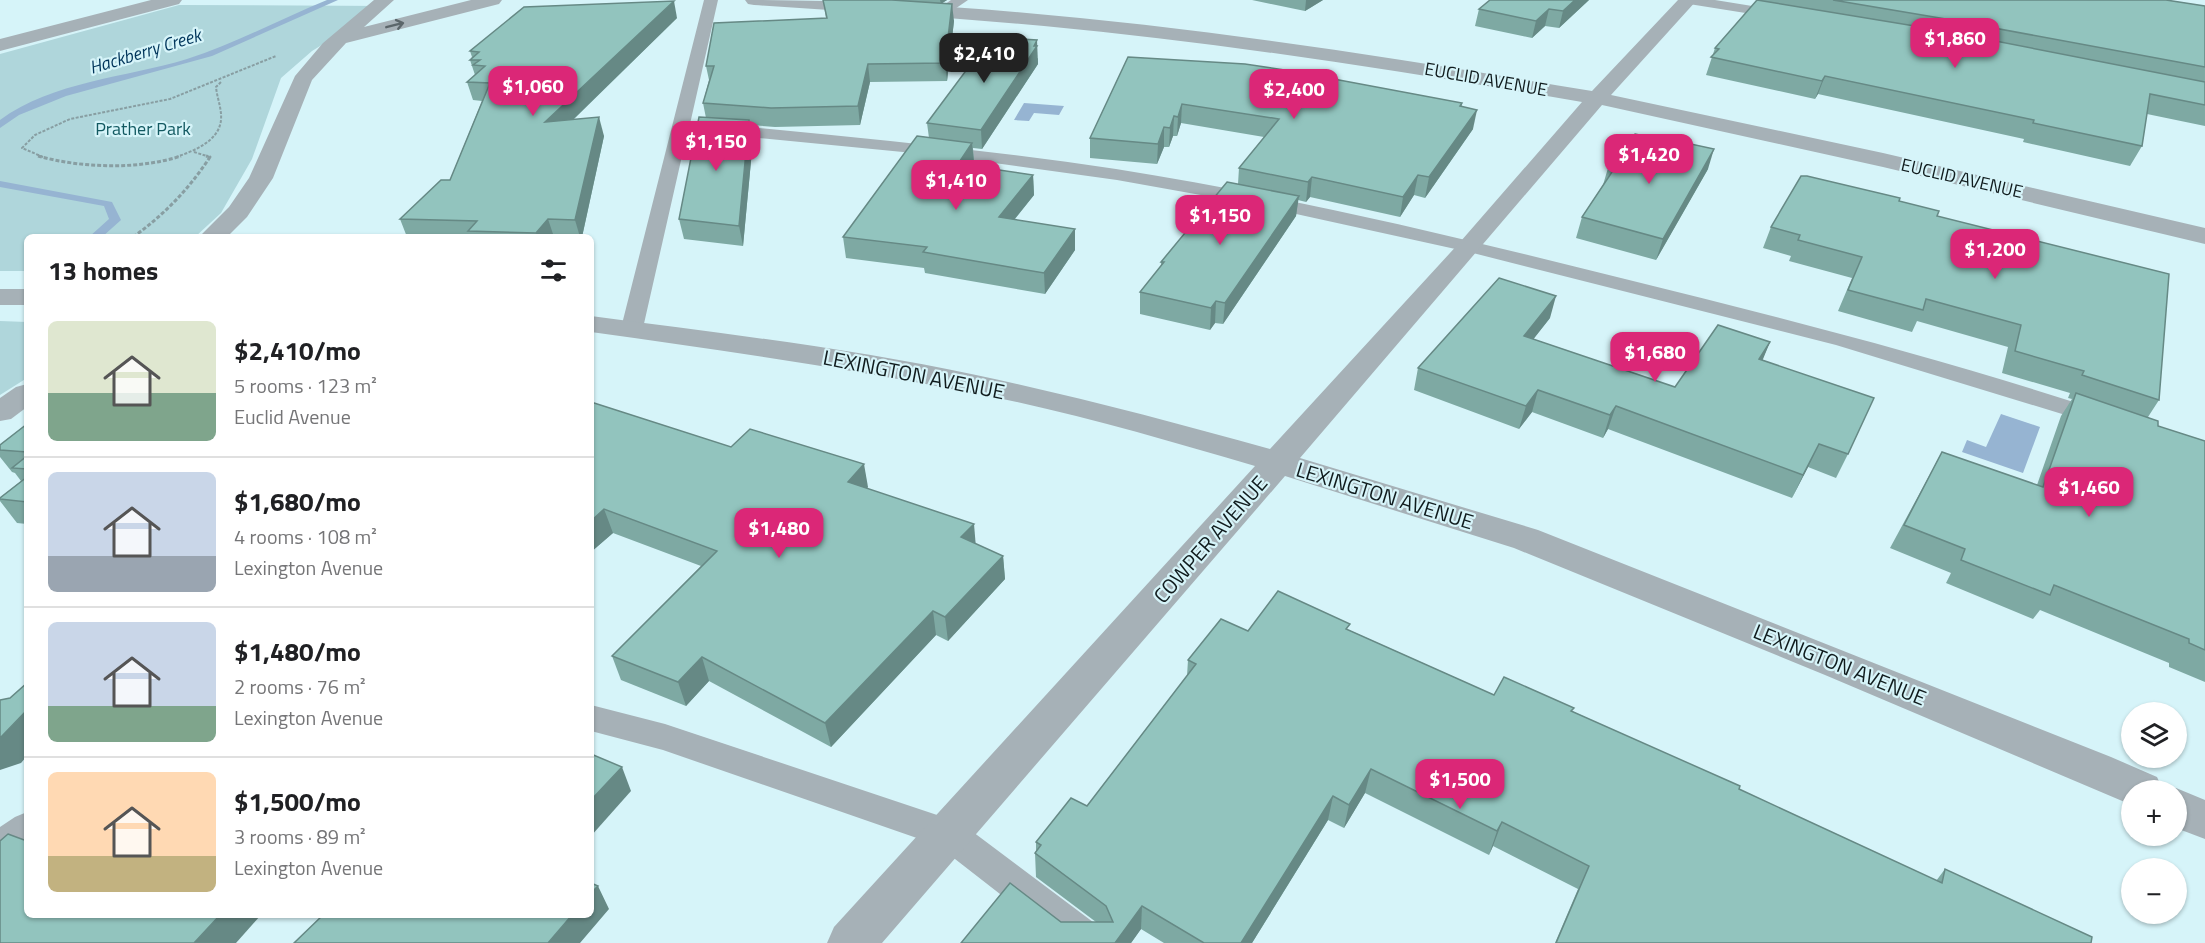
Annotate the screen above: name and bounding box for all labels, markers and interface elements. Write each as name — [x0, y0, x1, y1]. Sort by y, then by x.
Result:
one-way arrow — [385, 18, 404, 30]
pin: $1,860 — [1906, 18, 2004, 69]
water label: Hackberry Creek — [86, 21, 206, 81]
text: $1,860 — [1924, 22, 1986, 53]
pin: $2,410 — [935, 33, 1033, 84]
text: $2,410 — [953, 37, 1015, 68]
street label: EUCLID AVENUE — [1422, 55, 1550, 103]
pin: $1,060 — [484, 66, 582, 117]
pin: $2,400 — [1245, 69, 1343, 120]
text: $1,060 — [502, 70, 564, 101]
text: $2,400 — [1263, 73, 1325, 104]
park label: Prather Park — [95, 115, 191, 142]
pin: $1,150 — [667, 121, 765, 172]
text: $1,150 — [685, 125, 747, 156]
pin: $1,420 — [1600, 134, 1698, 185]
text: $1,420 — [1618, 138, 1680, 169]
street label: EUCLID AVENUE — [1898, 151, 2026, 205]
pin: $1,410 — [907, 160, 1005, 211]
text: $1,410 — [925, 164, 987, 195]
pin: $1,150 — [1171, 195, 1269, 246]
text: $1,150 — [1189, 199, 1251, 230]
pin: $1,200 — [1946, 229, 2044, 280]
text: $1,200 — [1964, 233, 2026, 264]
text: 13 homes — [48, 251, 158, 290]
icon: filters — [537, 254, 570, 287]
text: $2,410/mo — [234, 331, 361, 370]
pin: $1,680 — [1606, 332, 1704, 383]
text: $1,680 — [1624, 336, 1686, 367]
street label: LEXINGTON AVENUE — [821, 341, 1007, 407]
icon: home — [96, 345, 168, 417]
text: 5 rooms · 123 m² — [234, 370, 377, 401]
text: Euclid Avenue — [234, 401, 351, 432]
street label: LEXINGTON AVENUE — [1292, 453, 1478, 537]
pin: $1,460 — [2040, 467, 2138, 518]
street label: COWPER AVENUE — [1145, 468, 1275, 610]
text: $1,460 — [2058, 471, 2120, 502]
text: $1,680/mo — [234, 482, 361, 521]
icon: home — [96, 496, 168, 568]
pin: $1,480 — [730, 508, 828, 559]
text: $1,480 — [748, 512, 810, 543]
text: 4 rooms · 108 m² — [234, 521, 377, 552]
text: Lexington Avenue — [234, 552, 383, 583]
street label: LEXINGTON AVENUE — [1749, 615, 1931, 713]
text: $1,480/mo — [234, 632, 361, 671]
icon: home — [96, 646, 168, 718]
text: 2 rooms · 76 m² — [234, 671, 366, 702]
text: Lexington Avenue — [234, 702, 383, 733]
map controls — [2121, 702, 2187, 924]
button: layers — [2121, 702, 2187, 768]
pin: $1,500 — [1411, 759, 1509, 810]
text: $1,500 — [1429, 763, 1491, 794]
button: + — [2121, 780, 2187, 846]
text: $1,500/mo — [234, 782, 361, 821]
icon: home — [96, 796, 168, 868]
text: 3 rooms · 89 m² — [234, 821, 366, 852]
text: Lexington Avenue — [234, 852, 383, 883]
button: − — [2121, 858, 2187, 924]

